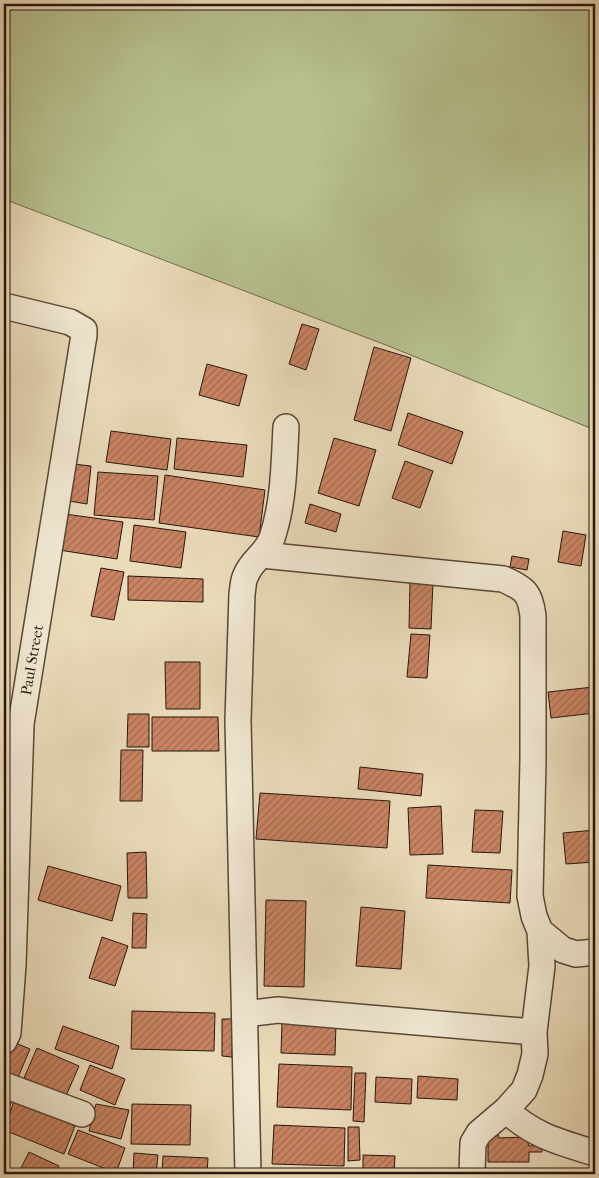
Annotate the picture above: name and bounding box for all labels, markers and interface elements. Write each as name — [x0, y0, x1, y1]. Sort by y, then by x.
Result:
street label: Paul Street — [17, 623, 47, 697]

